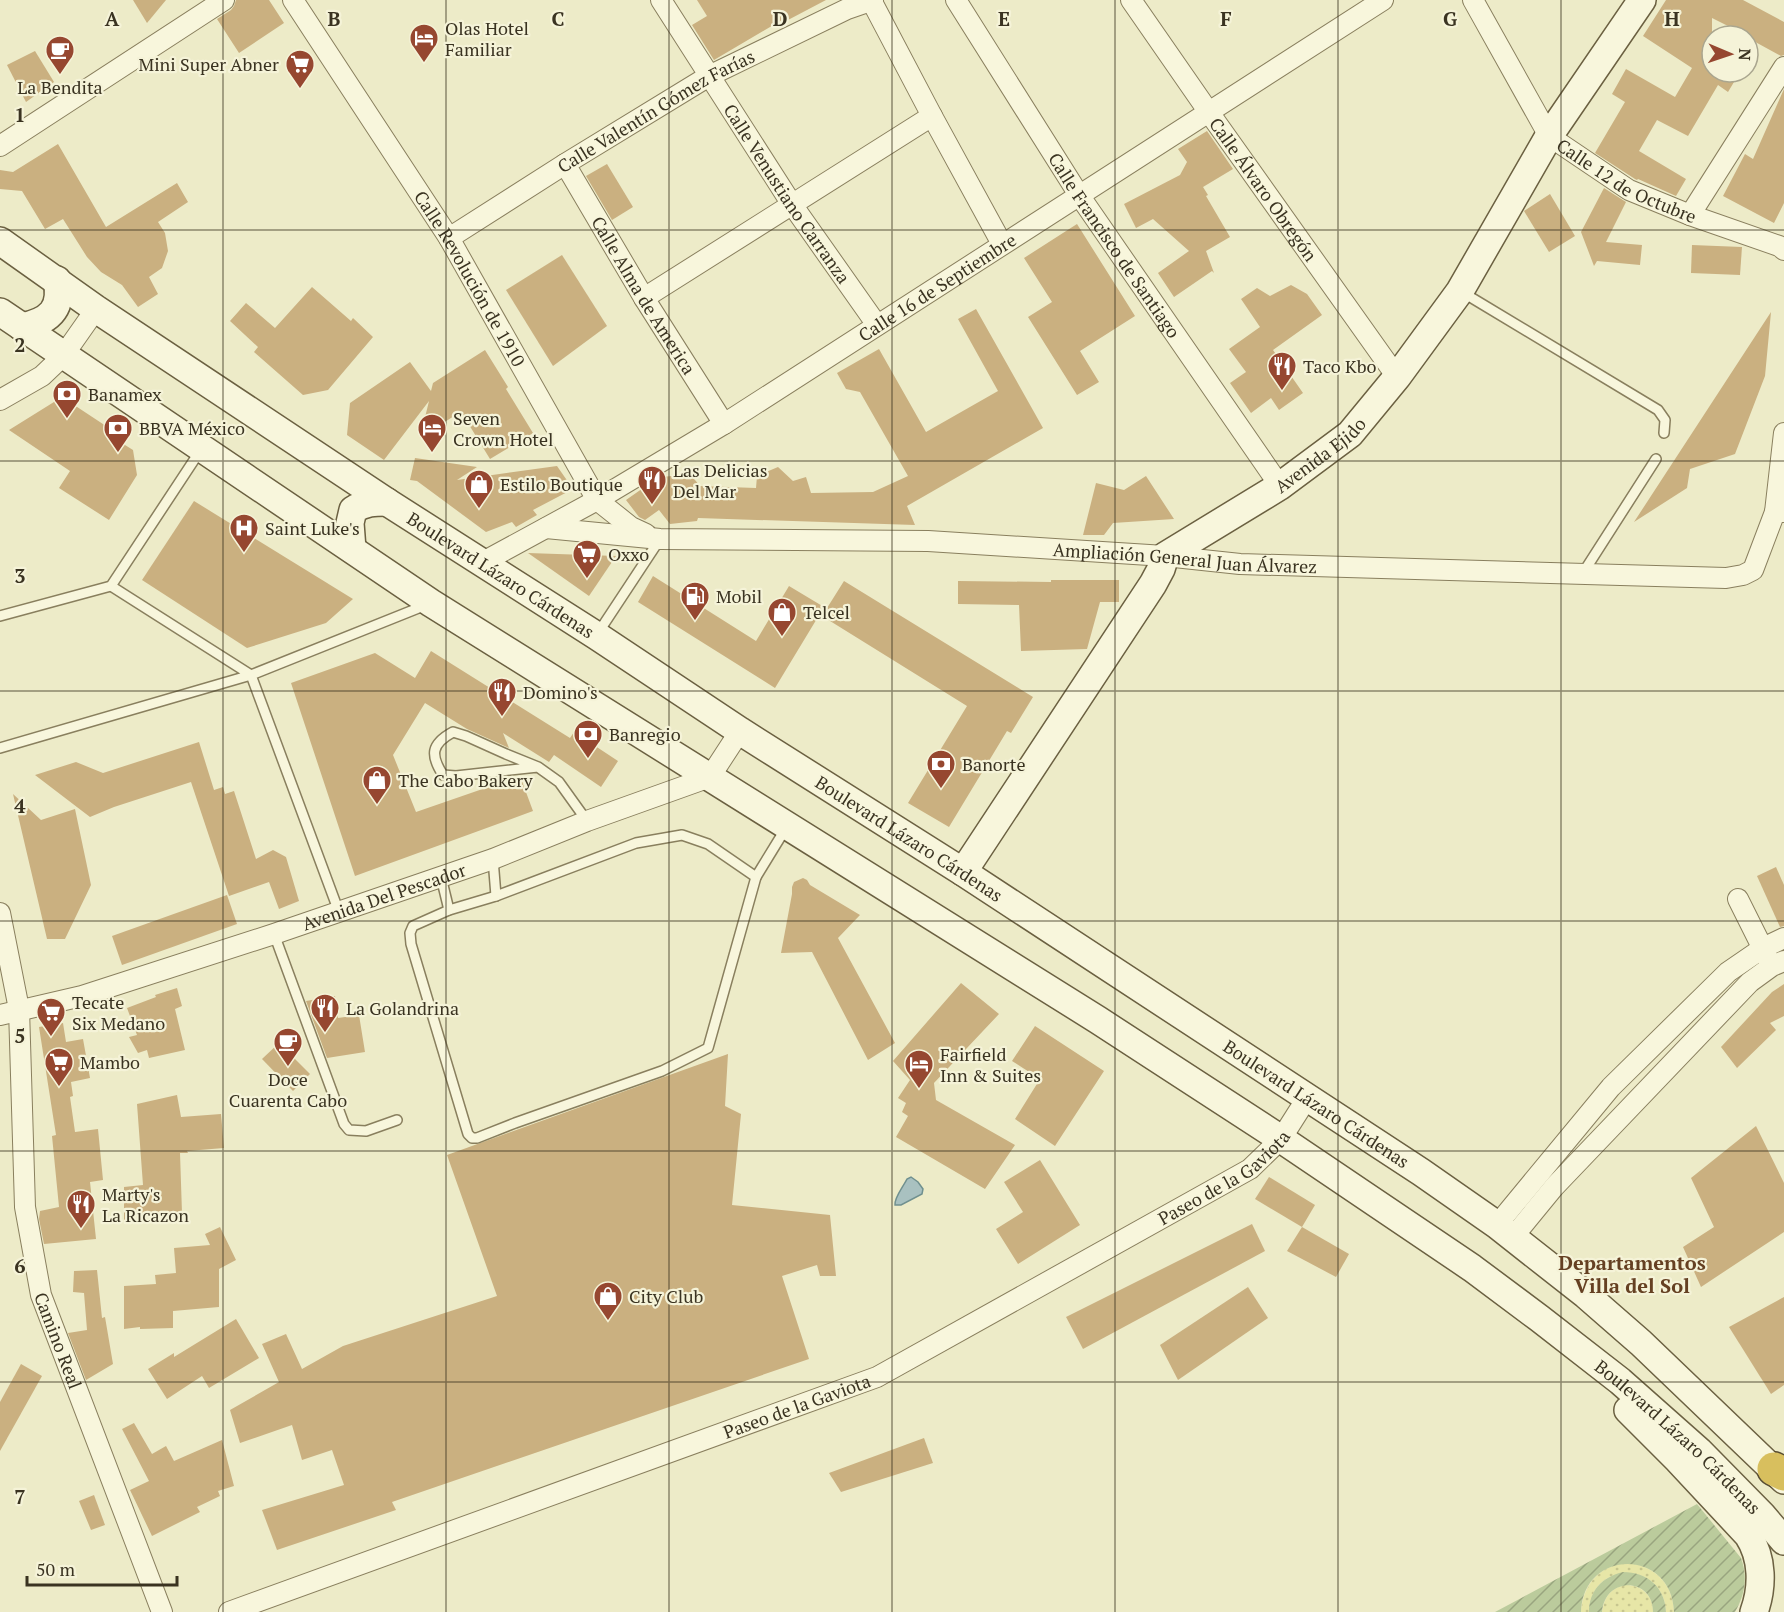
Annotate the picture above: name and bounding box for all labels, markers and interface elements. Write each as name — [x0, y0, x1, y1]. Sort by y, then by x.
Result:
text: A — [105, 5, 120, 32]
text: B — [328, 5, 341, 32]
text: C — [551, 5, 565, 32]
text: D — [773, 5, 787, 32]
text: E — [998, 5, 1010, 32]
text: F — [1220, 5, 1232, 32]
text: G — [1443, 5, 1457, 32]
text: H — [1664, 5, 1680, 32]
place label: Olas Hotel Familiar — [445, 16, 529, 61]
hotel icon: Olas Hotel Familiar — [408, 22, 440, 64]
north arrow — [1700, 24, 1760, 84]
cafe icon: La Bendita — [44, 34, 76, 76]
street label: Calle Valentín Gómez Farías — [553, 44, 758, 178]
supermarket icon: Mini Super Abner — [284, 48, 316, 90]
text: N — [1734, 48, 1756, 61]
place label: Mini Super Abner — [139, 52, 279, 76]
place label: La Bendita — [17, 75, 103, 99]
street label: Calle Venustiano Carranza — [718, 99, 856, 288]
text: 1 — [14, 101, 26, 128]
street label: Calle Álvaro Obregón — [1204, 112, 1323, 266]
street label: Calle 12 de Octubre — [1552, 133, 1700, 228]
street label: Calle Francisco de Santiago — [1043, 148, 1186, 343]
street label: Calle Revolución de 1910 — [409, 186, 531, 371]
street label: Calle Alma de America — [586, 212, 701, 379]
street label: Calle 16 de Septiembre — [853, 227, 1020, 347]
text: 2 — [14, 331, 26, 358]
restaurant icon: Taco Kbo — [1266, 350, 1298, 392]
place label: Taco Kbo — [1303, 354, 1377, 378]
bank icon: Banamex — [51, 378, 83, 420]
place label: Banamex — [88, 382, 162, 406]
place label: Seven Crown Hotel — [453, 406, 553, 451]
bank icon: BBVA México — [102, 412, 134, 454]
hotel icon: Seven Crown Hotel — [416, 412, 448, 454]
street label: Avenida Ejido — [1270, 412, 1371, 498]
place label: BBVA México — [139, 416, 245, 440]
place label: Las Delicias Del Mar — [673, 458, 767, 503]
restaurant icon: Las Delicias Del Mar — [636, 464, 668, 506]
shop icon: Estilo Boutique — [463, 468, 495, 510]
place label: Estilo Boutique — [500, 472, 623, 496]
street label: Boulevard Lázaro Cárdenas — [403, 506, 599, 643]
hospital icon: Saint Luke's — [228, 512, 260, 554]
place label: Saint Luke's — [265, 516, 360, 540]
street label: Ampliación General Juan Álvarez — [1052, 537, 1317, 578]
supermarket icon: Oxxo — [571, 538, 603, 580]
place label: Oxxo — [608, 542, 649, 566]
text: 3 — [14, 562, 26, 589]
fuel station icon: Mobil — [679, 580, 711, 622]
place label: Mobil — [716, 584, 762, 608]
shop icon: Telcel — [766, 596, 798, 638]
place label: Telcel — [803, 600, 850, 624]
restaurant icon: Domino's — [486, 676, 518, 718]
place label: Domino's — [523, 680, 598, 704]
bank icon: Banregio — [572, 718, 604, 760]
place label: Banregio — [609, 722, 681, 746]
bank icon: Banorte — [925, 748, 957, 790]
place label: Banorte — [962, 752, 1025, 776]
shop icon: The Cabo Bakery — [361, 764, 393, 806]
place label: The Cabo Bakery — [398, 768, 533, 792]
street label: Boulevard Lázaro Cárdenas — [811, 770, 1007, 907]
text: 4 — [14, 792, 26, 819]
street label: Avenida Del Pescador — [299, 857, 469, 936]
place label: Tecate Six Medano — [72, 990, 165, 1035]
restaurant icon: La Golandrina — [309, 992, 341, 1034]
supermarket icon: Tecate Six Medano — [35, 996, 67, 1038]
place label: La Golandrina — [346, 996, 459, 1020]
text: 5 — [14, 1022, 26, 1049]
cafe icon: Doce Cuarenta Cabo — [272, 1026, 304, 1068]
street label: Boulevard Lázaro Cárdenas — [1219, 1034, 1414, 1173]
place label: Fairfield Inn & Suites — [940, 1042, 1041, 1087]
supermarket icon: Mambo — [43, 1046, 75, 1088]
hotel icon: Fairfield Inn & Suites — [903, 1048, 935, 1090]
place label: Mambo — [80, 1050, 140, 1074]
place label: Doce Cuarenta Cabo — [229, 1067, 347, 1112]
street label: Paseo de la Gaviota — [1153, 1126, 1295, 1230]
place label: Marty's La Ricazon — [102, 1182, 189, 1227]
restaurant icon: Marty's La Ricazon — [65, 1188, 97, 1230]
district label: Departamentos Villa del Sol — [1558, 1249, 1706, 1299]
text: 6 — [14, 1252, 26, 1279]
shop icon: City Club — [592, 1280, 624, 1322]
place label: City Club — [629, 1284, 703, 1308]
street label: Camino Real — [29, 1289, 88, 1392]
street label: Boulevard Lázaro Cárdenas — [1590, 1354, 1766, 1519]
street label: Paseo de la Gaviota — [720, 1368, 874, 1444]
text: 7 — [14, 1483, 26, 1510]
scale bar — [27, 1549, 177, 1587]
text: 50 m — [36, 1557, 76, 1581]

